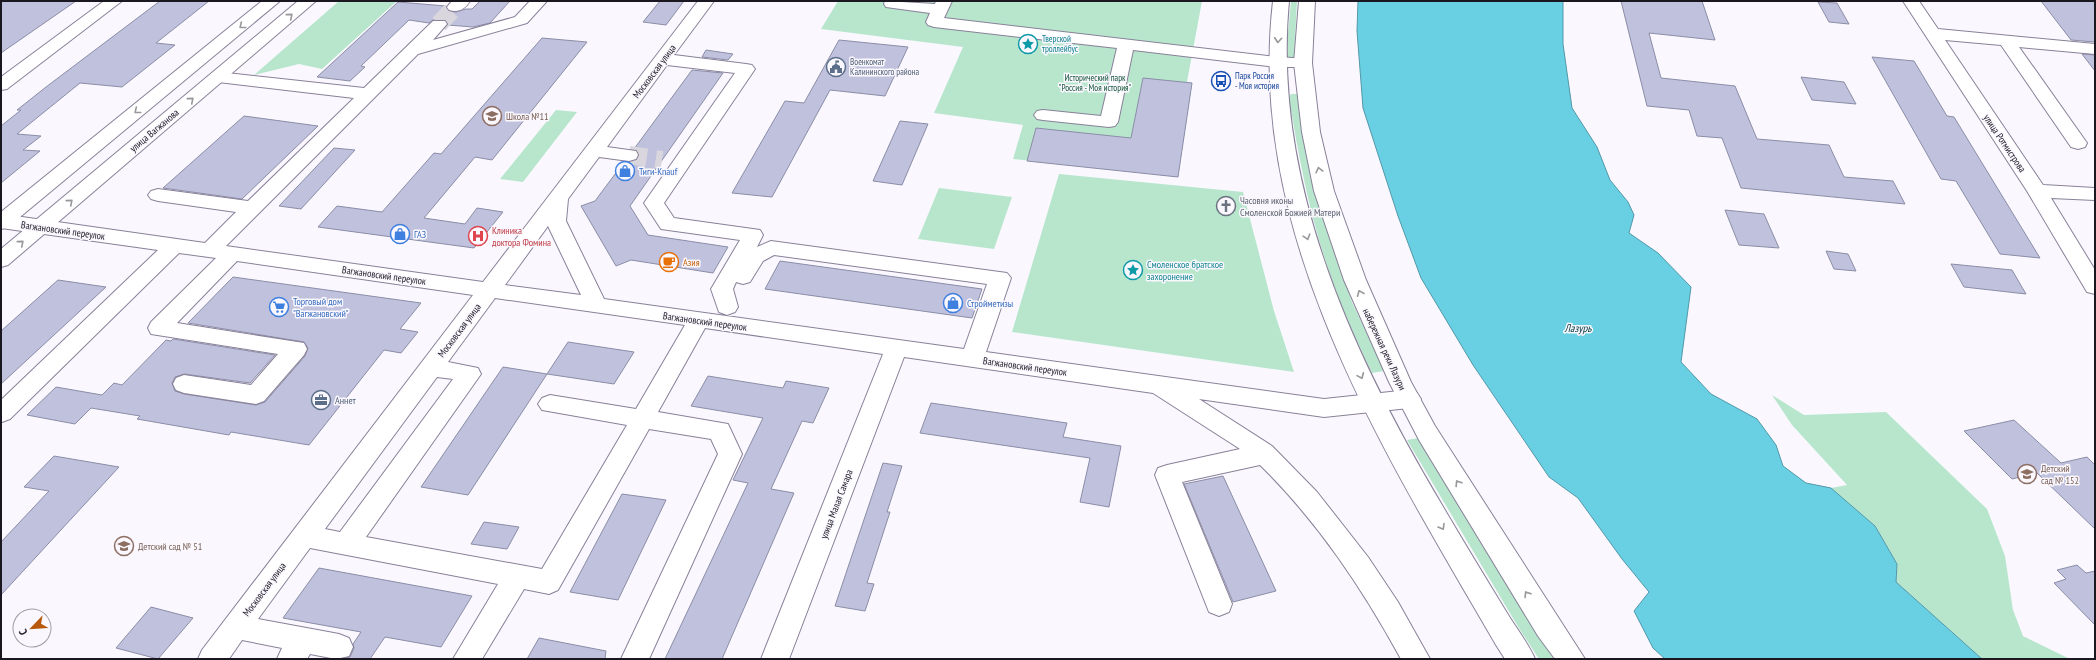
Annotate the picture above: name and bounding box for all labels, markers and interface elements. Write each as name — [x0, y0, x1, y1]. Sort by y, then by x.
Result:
one-way arrow — [285, 13, 293, 21]
one-way arrow — [240, 21, 247, 28]
place icon: Тверской троллейбус — [1017, 33, 1039, 55]
place label: Тверской троллейбус — [1042, 33, 1079, 54]
one-way arrow — [1274, 37, 1282, 43]
street label: Московская улица — [630, 42, 679, 101]
public building icon: Военкомат Калининского района — [825, 56, 847, 78]
place label: Военкомат Калининского района — [850, 56, 920, 77]
bus stop icon: Парк Россия - Моя история — [1210, 70, 1232, 92]
place label: Парк Россия - Моя история — [1235, 70, 1279, 91]
park label: Исторический парк "Россия - Моя история" — [1059, 72, 1132, 93]
one-way arrow — [186, 97, 193, 104]
school or university icon: Школа №11 — [481, 105, 503, 127]
street label: улица Вагжанова — [127, 106, 182, 155]
one-way arrow — [135, 106, 142, 113]
place label: Школа №11 — [506, 110, 549, 123]
street label: улица Ротмистрова — [1980, 112, 2029, 175]
shop icon: Тиги-Knauf — [614, 160, 636, 182]
place label: Тиги-Knauf — [639, 165, 678, 178]
one-way arrow — [1316, 167, 1324, 173]
place label: Часовня иконы Смоленской Божией Матери — [1240, 194, 1340, 219]
church icon: Часовня иконы Смоленской Божией Матери — [1215, 195, 1237, 217]
one-way arrow — [65, 199, 73, 206]
street label: Вагжановский переулок — [20, 218, 106, 243]
shop icon: ГАЗ — [389, 223, 411, 245]
place label: Клиника доктора Фомина — [492, 224, 551, 249]
hospital icon: Клиника доктора Фомина — [467, 225, 489, 247]
place label: ГАЗ — [414, 228, 426, 241]
one-way arrow — [1302, 233, 1311, 240]
one-way arrow — [16, 241, 23, 248]
cafe icon: Азия — [658, 251, 680, 273]
place label: Азия — [683, 256, 700, 269]
place label: Смоленское братское захоронение — [1147, 258, 1223, 283]
place icon: Смоленское братское захоронение — [1122, 259, 1144, 281]
street label: Вагжановский переулок — [341, 263, 427, 288]
one-way arrow — [1357, 290, 1365, 297]
shop icon: Стройметизы — [942, 292, 964, 314]
place label: Торговый дом "Вагжановский" — [293, 295, 349, 320]
supermarket icon: Торговый дом "Вагжановский" — [268, 296, 290, 318]
place label: Стройметизы — [967, 297, 1013, 310]
street label: Московская улица — [435, 301, 484, 360]
street label: набережная реки Лазури — [1360, 306, 1409, 392]
street label: Вагжановский переулок — [662, 309, 748, 334]
water label: Лазурь — [1564, 321, 1592, 335]
street label: Вагжановский переулок — [982, 354, 1068, 379]
one-way arrow — [1356, 372, 1364, 379]
office icon: Аннет — [310, 389, 332, 411]
place label: Аннет — [335, 394, 357, 407]
place label: Детский сад № 152 — [2041, 462, 2079, 487]
school or university icon: Детский сад № 152 — [2016, 463, 2038, 485]
street label: улица Малая Самара — [817, 468, 856, 541]
one-way arrow — [1455, 480, 1463, 487]
one-way arrow — [1438, 523, 1445, 530]
school or university icon: Детский сад № 51 — [113, 535, 135, 557]
place label: Детский сад № 51 — [138, 540, 202, 553]
street label: Московская улица — [240, 560, 289, 619]
one-way arrow — [1525, 591, 1532, 598]
north arrow — [12, 608, 52, 648]
text: С — [16, 627, 30, 637]

